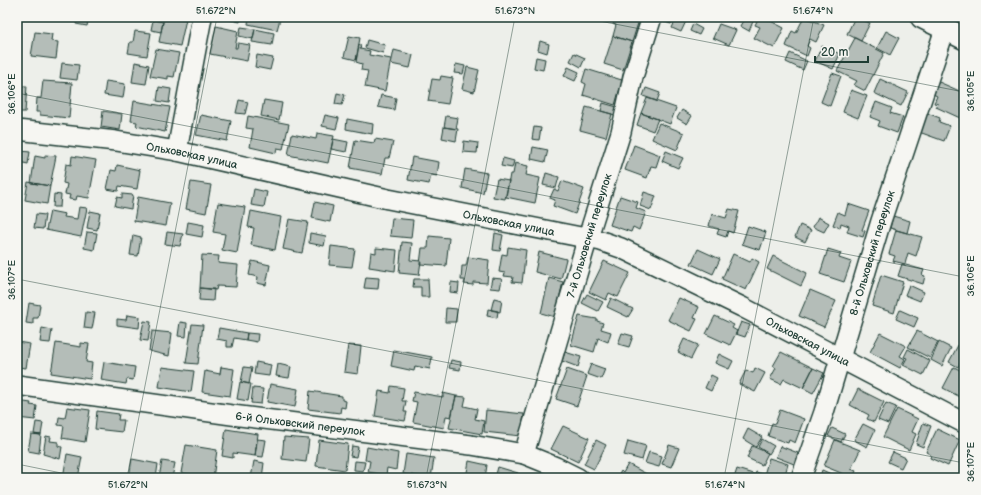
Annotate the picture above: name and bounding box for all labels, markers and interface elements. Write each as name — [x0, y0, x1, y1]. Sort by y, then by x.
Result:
text: 51.672°N — [196, 5, 236, 17]
text: 51.673°N — [495, 5, 535, 17]
text: 51.674°N — [793, 5, 833, 17]
scale bar — [815, 38, 868, 64]
text: 20 m — [821, 45, 848, 60]
text: 36.105°E — [965, 70, 977, 111]
text: 36.106°E — [6, 73, 18, 115]
street label: Ольховская улица — [145, 140, 240, 171]
street label: 7-й Ольховский переулок — [564, 172, 614, 299]
street label: 8-й Ольховский переулок — [847, 189, 897, 317]
street label: Ольховская улица — [462, 207, 556, 238]
text: 36.106°E — [965, 255, 977, 297]
text: 36.107°E — [6, 260, 18, 300]
street label: Ольховская улица — [764, 314, 853, 369]
street label: 6-й Ольховский переулок — [235, 409, 366, 438]
text: 36.107°E — [965, 442, 977, 482]
text: 51.672°N — [108, 479, 148, 491]
text: 51.673°N — [407, 479, 447, 491]
text: 51.674°N — [705, 479, 745, 491]

